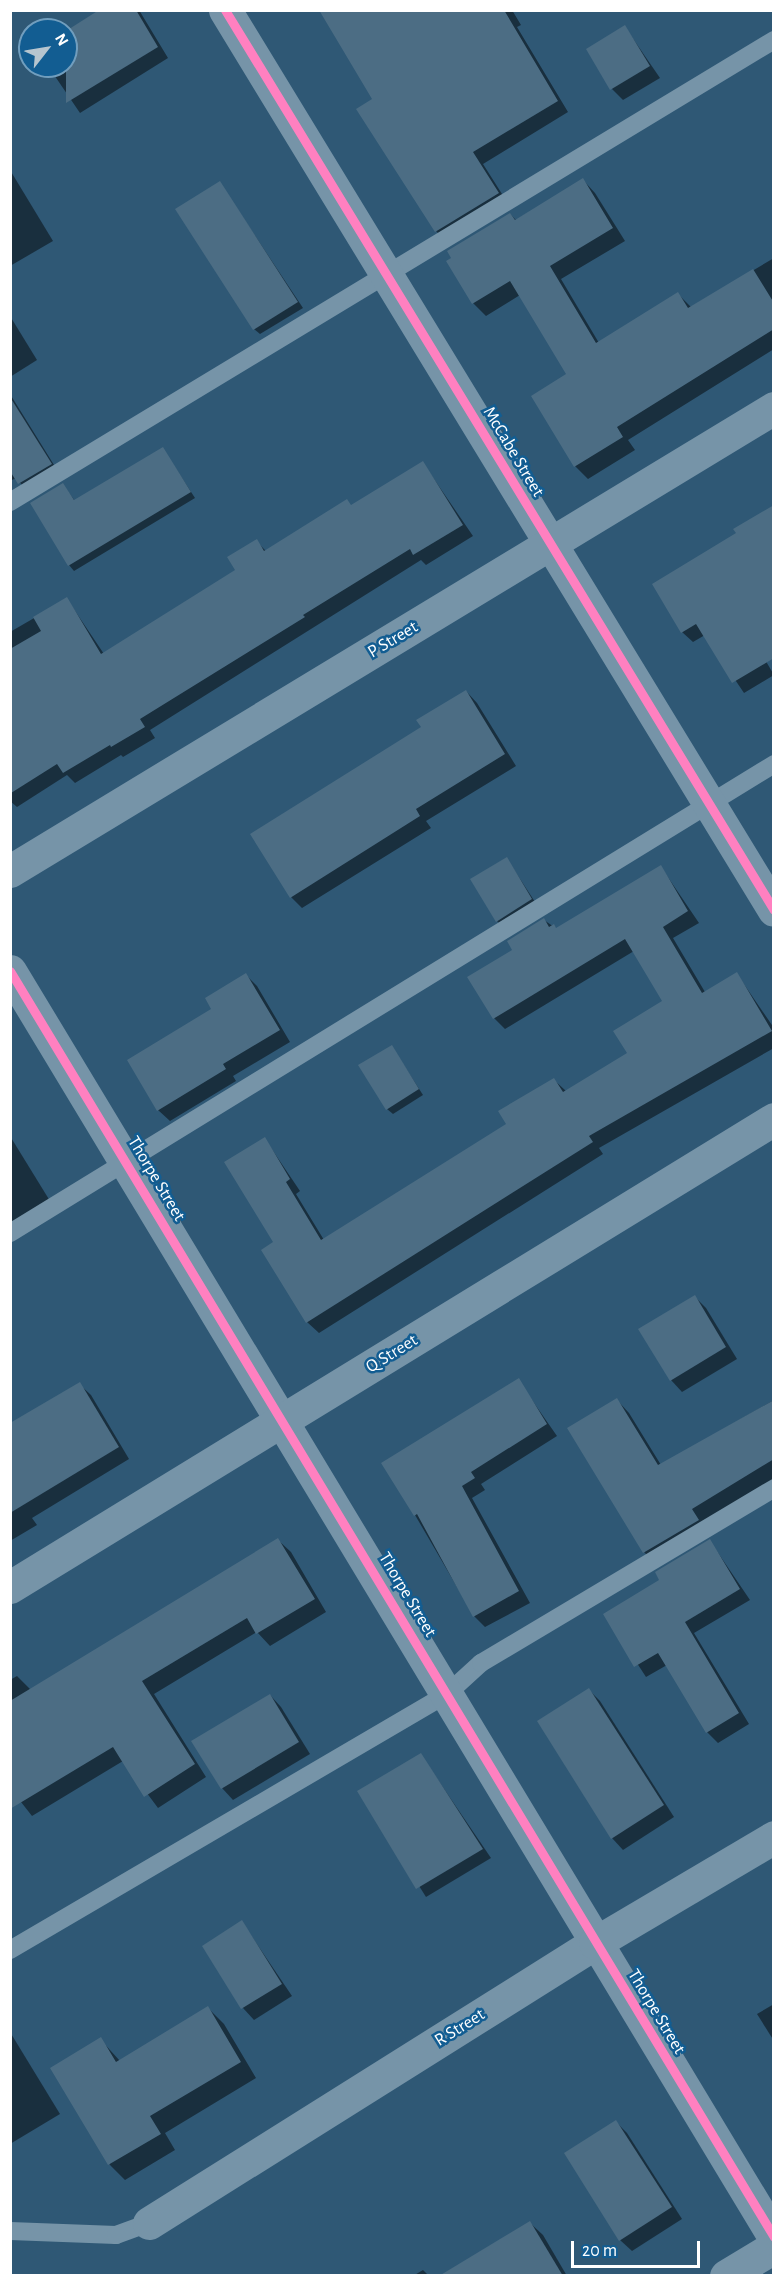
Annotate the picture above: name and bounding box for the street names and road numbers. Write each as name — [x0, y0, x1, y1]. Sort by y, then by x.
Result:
street label: McCabe Street — [478, 403, 548, 501]
street label: P Street — [364, 617, 422, 663]
street label: Thorpe Street — [122, 1133, 190, 1225]
street label: Q Street — [362, 1330, 422, 1378]
street label: Thorpe Street — [373, 1549, 441, 1641]
street label: Thorpe Street — [622, 1966, 690, 2058]
street label: R Street — [431, 2004, 489, 2052]

